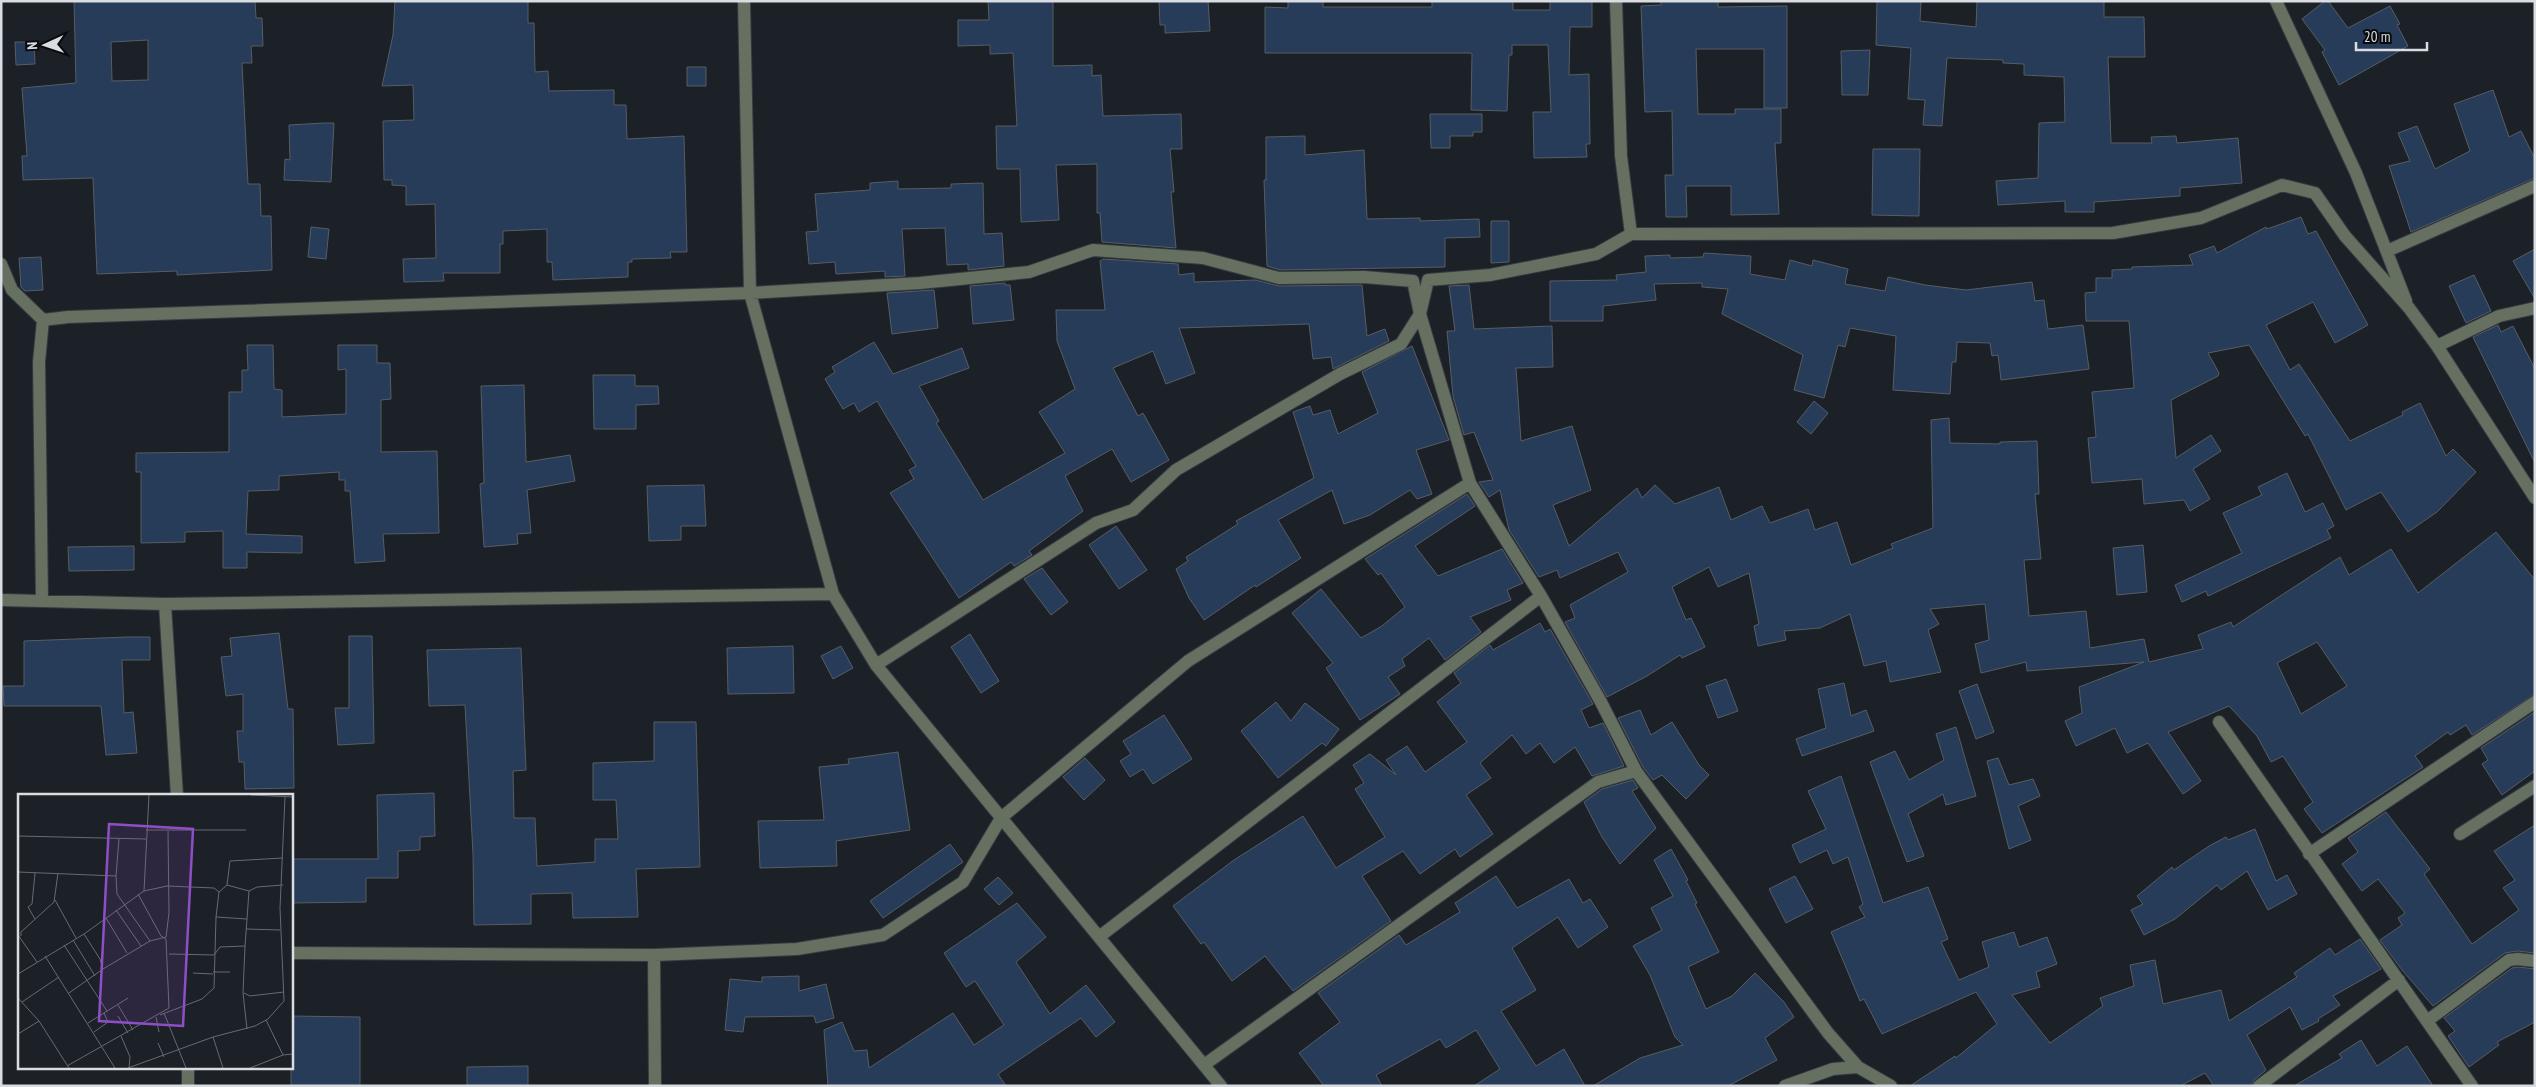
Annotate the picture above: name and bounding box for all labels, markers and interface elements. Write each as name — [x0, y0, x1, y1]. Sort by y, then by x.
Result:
north arrow — [20, 20, 70, 70]
scale bar — [2356, 20, 2427, 52]
text: 20 m — [2364, 27, 2390, 46]
text: N — [23, 41, 41, 50]
inset map — [18, 794, 292, 1070]

